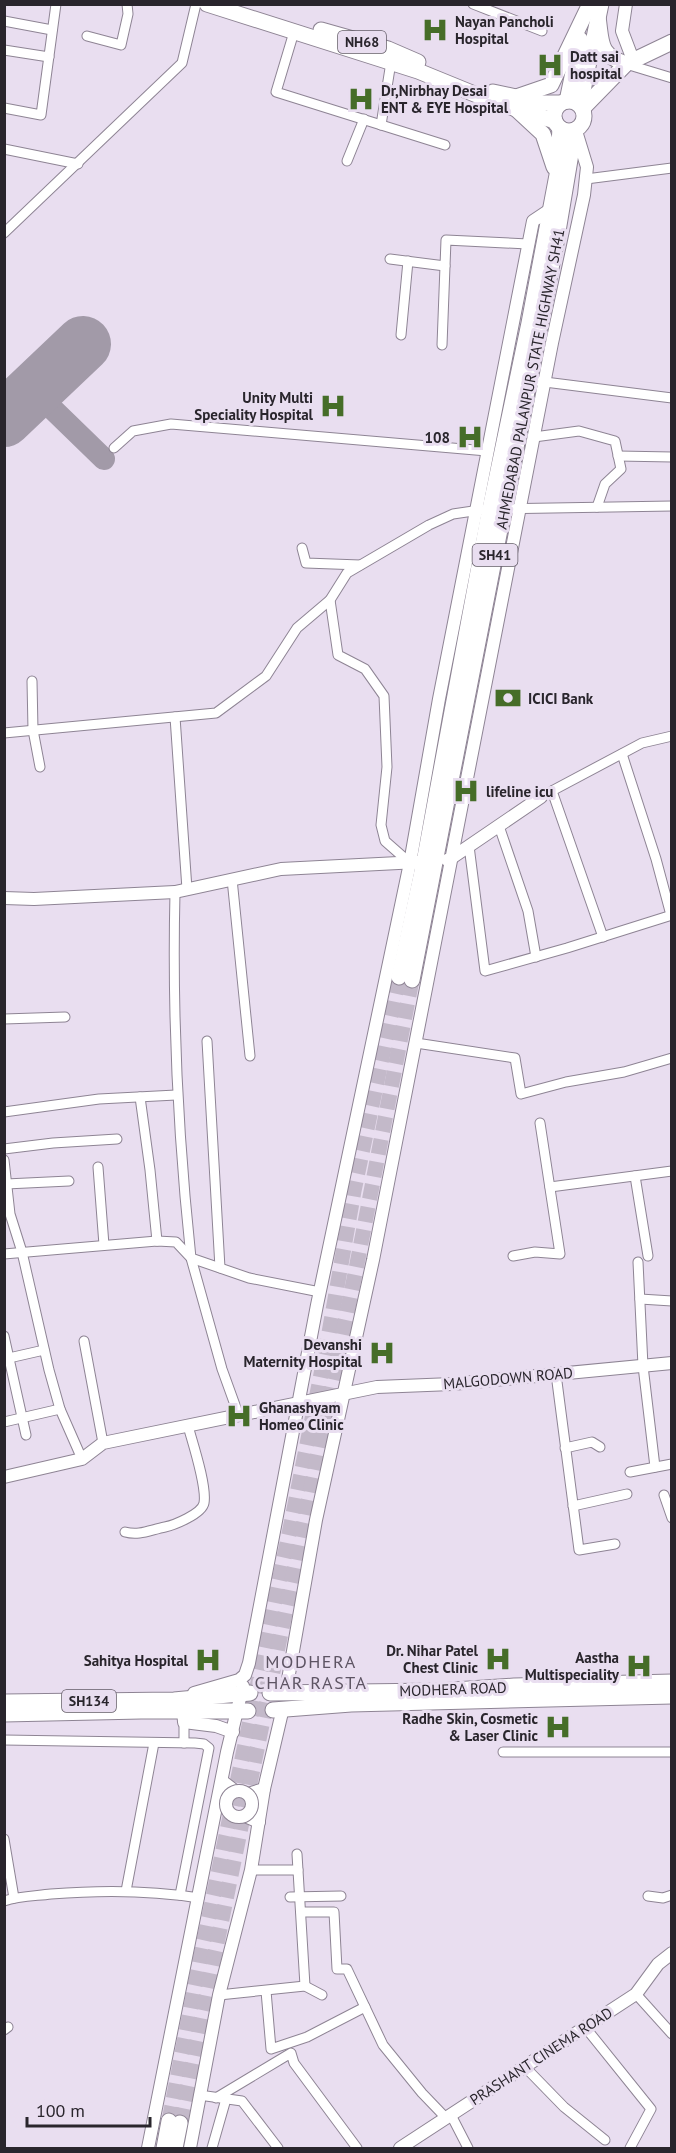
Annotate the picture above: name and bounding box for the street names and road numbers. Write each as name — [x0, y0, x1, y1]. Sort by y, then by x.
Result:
road number: NH68 — [338, 31, 386, 53]
street label: AHMEDABAD PALANPUR STATE HIGHWAY SH41 — [492, 227, 568, 531]
road number: SH41 — [472, 544, 518, 566]
street label: MALGODOWN ROAD — [442, 1363, 574, 1393]
street label: MODHERA ROAD — [399, 1678, 507, 1700]
road number: SH134 — [62, 1690, 116, 1712]
street label: PRASHANT CINEMA ROAD — [466, 2003, 616, 2109]

